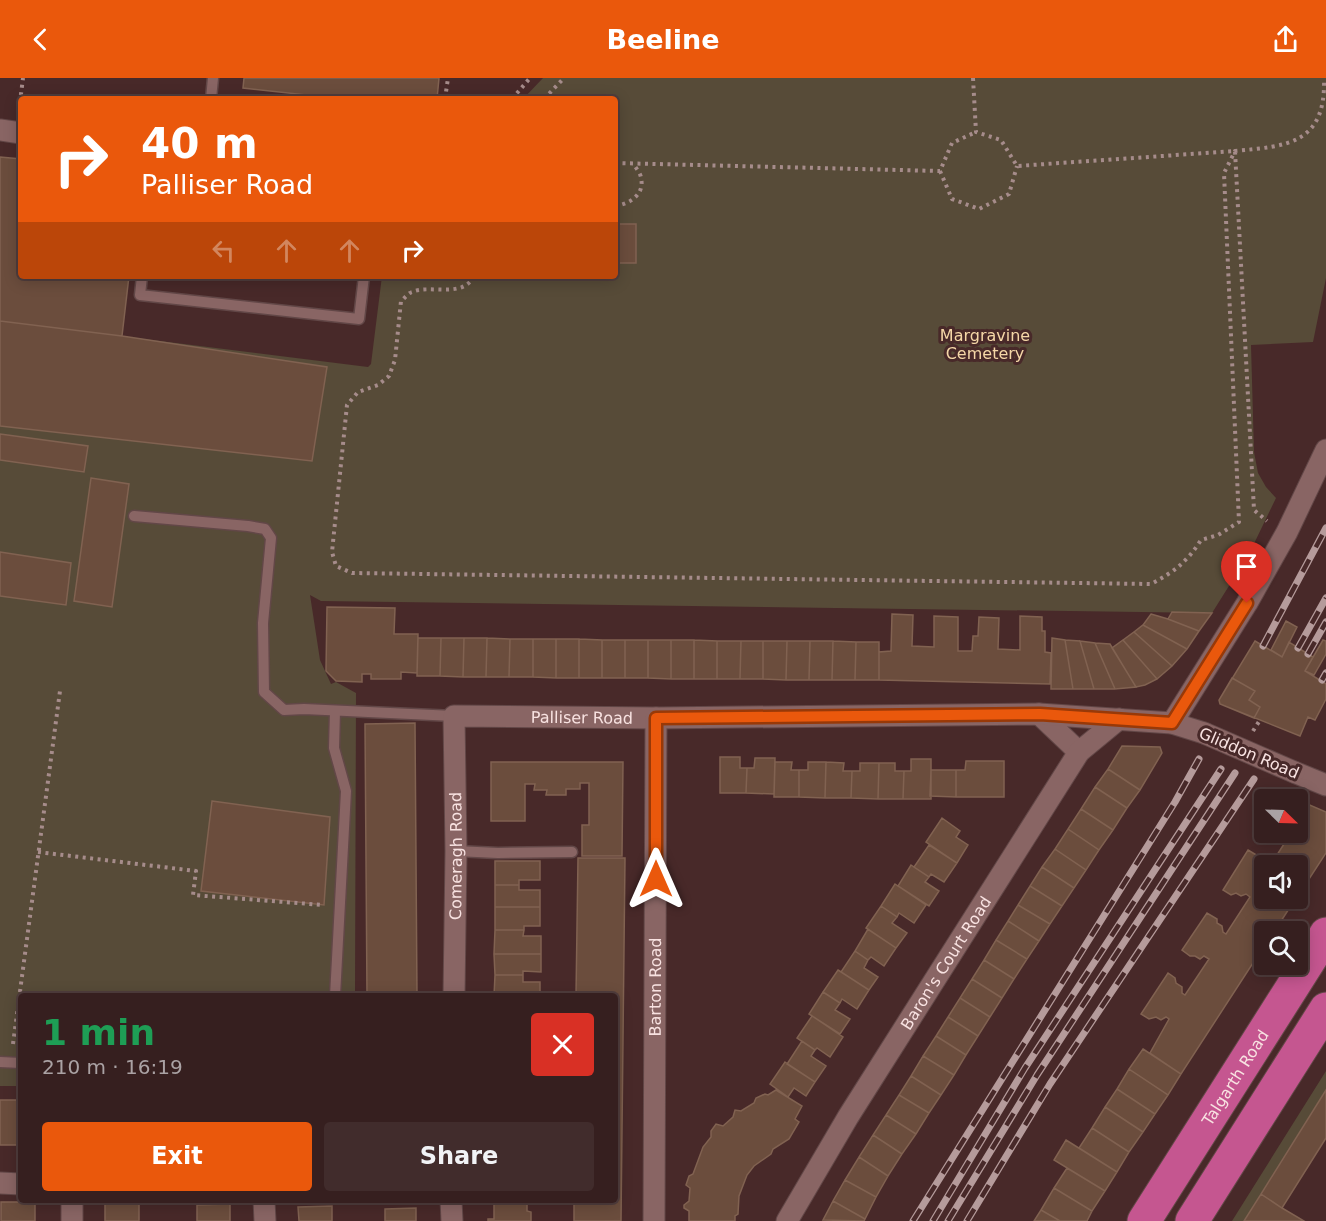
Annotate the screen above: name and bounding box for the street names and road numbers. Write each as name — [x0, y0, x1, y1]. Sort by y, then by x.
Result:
street label: Palliser Road — [531, 707, 633, 727]
street label: Gliddon Road — [1196, 723, 1302, 783]
street label: Comeragh Road — [446, 792, 466, 920]
street label: Baron's Court Road — [896, 893, 995, 1033]
street label: Barton Road — [645, 938, 665, 1036]
street label: Talgarth Road — [1197, 1026, 1272, 1130]

